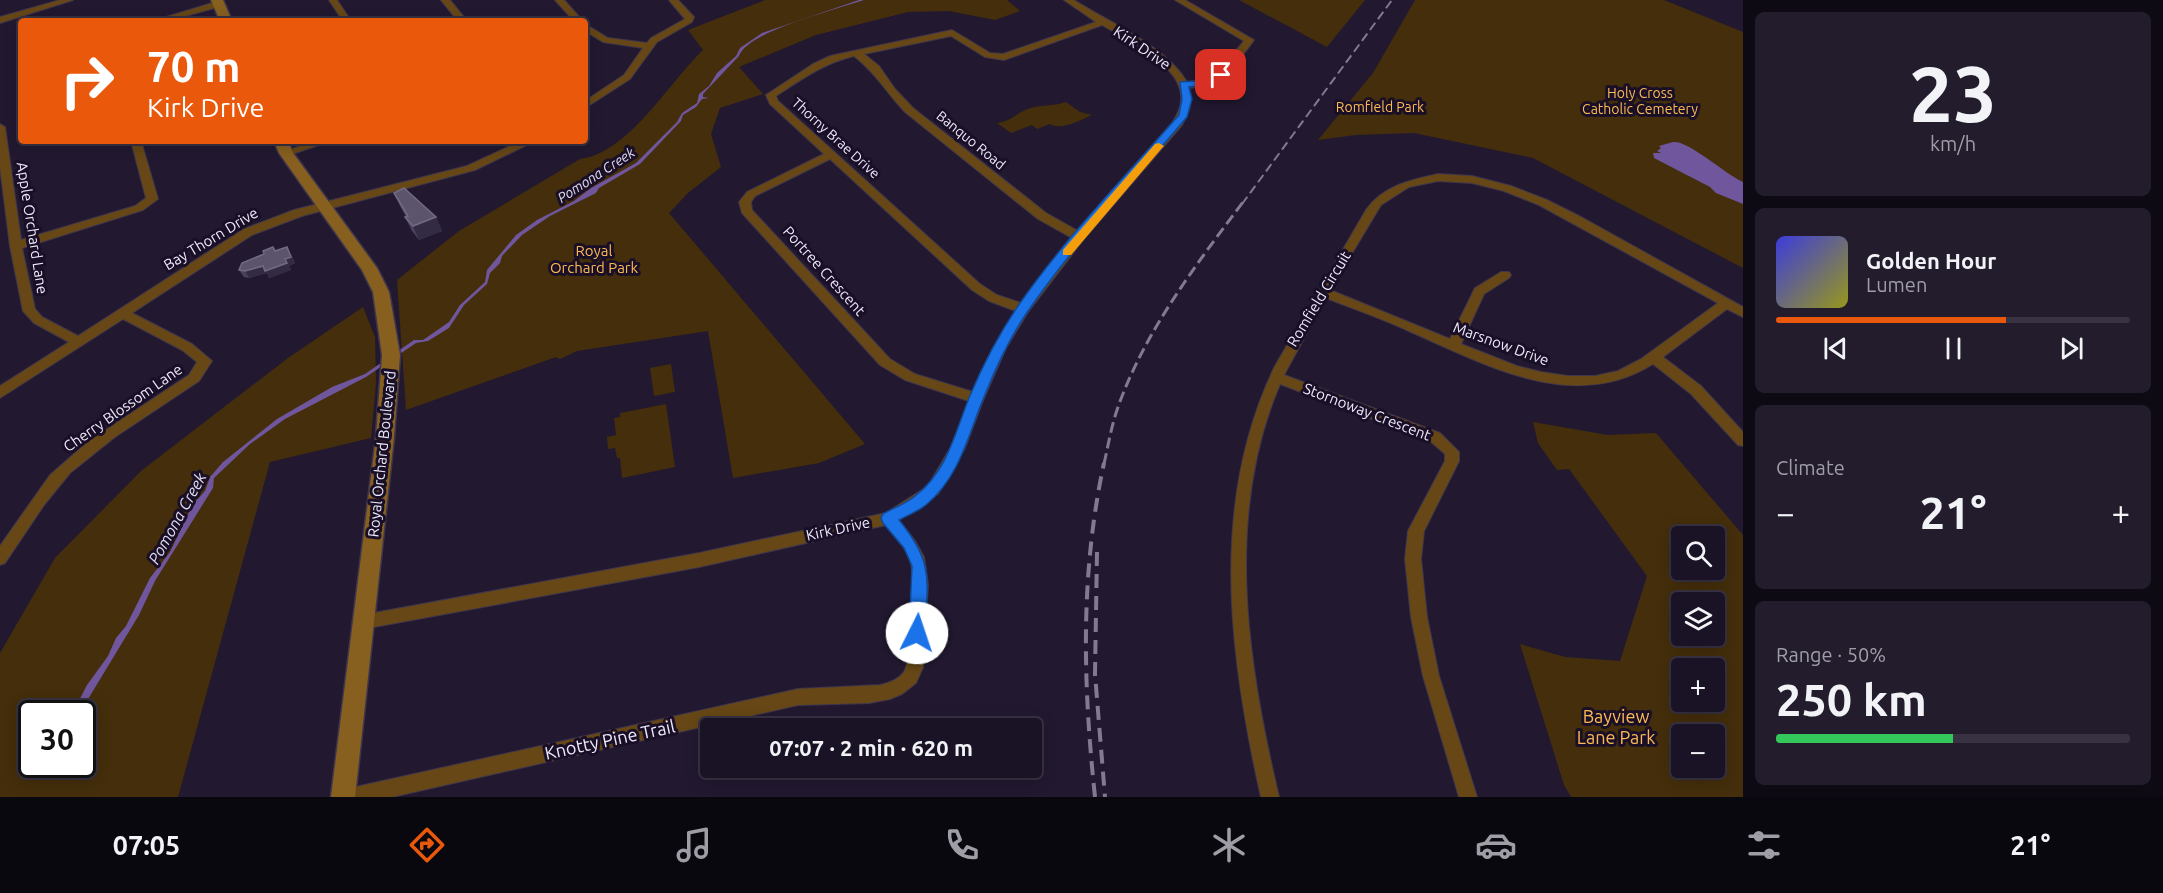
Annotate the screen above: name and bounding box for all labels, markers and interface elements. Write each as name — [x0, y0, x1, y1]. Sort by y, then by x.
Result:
street label: Kirk Drive — [1110, 22, 1174, 73]
icon: right — [48, 42, 126, 120]
text: 70 m — [147, 43, 241, 90]
pin — [1195, 49, 1246, 100]
text: 23 — [1909, 49, 1997, 137]
icon: arrive — [1204, 58, 1237, 91]
park label: Holy Cross Catholic Cemetery — [1582, 85, 1698, 117]
text: Kirk Drive — [147, 92, 264, 122]
street label: Thorny Brae Drive — [789, 94, 883, 182]
park label: Romfield Park — [1336, 99, 1424, 115]
street label: Banquo Road — [933, 107, 1009, 173]
text: km/h — [1930, 132, 1976, 155]
water label: Pomona Creek — [554, 144, 638, 206]
street label: Apple Orchard Lane — [14, 161, 51, 295]
street label: Bay Thorn Drive — [161, 204, 261, 273]
street label: Portree Crescent — [780, 223, 869, 319]
park label: Royal Orchard Park — [550, 242, 639, 276]
street label: Romfield Circuit — [1283, 248, 1354, 350]
text: Golden Hour — [1866, 248, 1996, 273]
text: Lumen — [1866, 273, 1927, 296]
street label: Marsnow Drive — [1451, 318, 1551, 369]
icon: previous — [1819, 332, 1852, 365]
icon: pause — [1937, 332, 1970, 365]
icon: next — [2055, 332, 2088, 365]
street label: Cherry Blossom Lane — [60, 360, 185, 455]
street label: Royal Orchard Boulevard — [364, 370, 399, 538]
street label: Stornoway Crescent — [1301, 379, 1433, 444]
text: Climate — [1776, 456, 1845, 479]
water label: Pomona Creek — [144, 468, 210, 567]
text: 21° — [1920, 487, 1986, 538]
text: − — [1776, 494, 1795, 531]
text: + — [2111, 494, 2130, 531]
street label: Kirk Drive — [804, 513, 872, 544]
map controls — [1671, 526, 1725, 778]
button: search — [1671, 526, 1725, 580]
button: layers — [1671, 592, 1725, 646]
position arrow — [885, 601, 949, 665]
text: Range · 50% — [1776, 643, 1886, 666]
button: + — [1671, 658, 1725, 712]
text: 250 km — [1776, 674, 1927, 725]
speed limit sign: 30 — [18, 700, 96, 778]
park label: Bayview Lane Park — [1577, 706, 1655, 747]
street label: Knotty Pine Trail — [543, 715, 677, 763]
button: − — [1671, 724, 1725, 778]
text: 07:07 · 2 min · 620 m — [769, 735, 973, 760]
icon: directions — [406, 824, 448, 866]
icon: music — [673, 824, 715, 866]
icon: phone — [941, 824, 983, 866]
icon: climate — [1208, 824, 1250, 866]
icon: car — [1475, 824, 1517, 866]
icon: filters — [1743, 824, 1785, 866]
text: 07:05 — [113, 830, 180, 860]
text: 21° — [2010, 830, 2050, 860]

